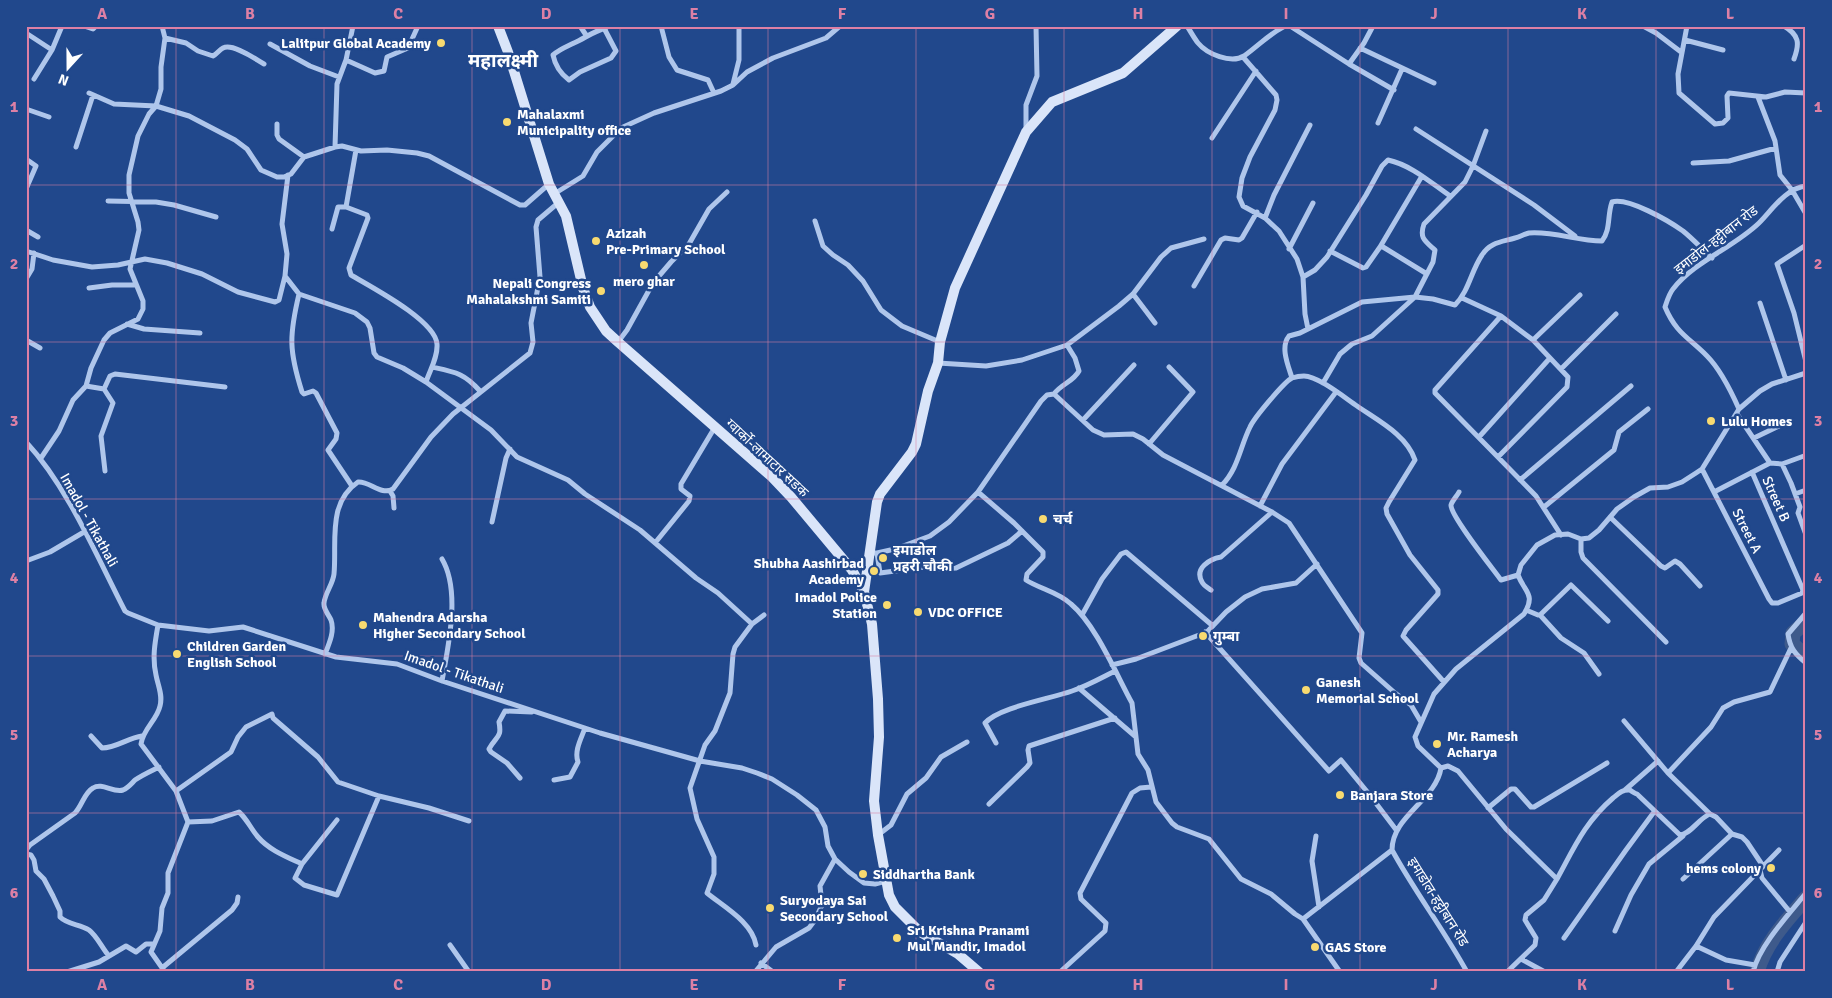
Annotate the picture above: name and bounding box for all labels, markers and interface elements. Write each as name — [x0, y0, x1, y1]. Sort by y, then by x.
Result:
text: A — [97, 4, 108, 24]
text: B — [245, 4, 255, 24]
text: C — [393, 4, 403, 24]
text: D — [541, 4, 552, 24]
text: E — [689, 4, 699, 24]
text: F — [838, 4, 847, 24]
text: G — [985, 4, 995, 24]
text: H — [1133, 4, 1143, 24]
text: I — [1283, 4, 1289, 24]
text: J — [1430, 4, 1438, 24]
text: K — [1577, 4, 1587, 24]
text: L — [1726, 4, 1735, 24]
place label: Lalitpur Global Academy — [281, 35, 431, 52]
marker: Lalitpur Global Academy — [435, 37, 447, 49]
north arrow — [42, 42, 92, 92]
district label: महालक्ष्मी — [468, 49, 538, 73]
text: N — [56, 70, 71, 89]
text: 1 — [10, 97, 19, 117]
text: 1 — [1814, 97, 1823, 117]
place label: Mahalaxmi Municipality office — [517, 106, 631, 139]
marker: Mahalaxmi Municipality office — [501, 116, 513, 128]
street label: इमाडोल-हट्टीबान रोड — [1671, 202, 1762, 278]
place label: Azizah Pre-Primary School — [606, 225, 726, 258]
marker: Azizah Pre-Primary School — [590, 235, 602, 247]
text: 2 — [10, 254, 18, 274]
text: 2 — [1814, 254, 1822, 274]
marker: mero ghar — [638, 259, 650, 271]
place label: mero ghar — [613, 273, 675, 290]
place label: Nepali Congress Mahalakshmi Samiti — [466, 275, 591, 308]
marker: Nepali Congress Mahalakshmi Samiti — [595, 285, 607, 297]
text: 3 — [10, 411, 18, 431]
text: 3 — [1814, 411, 1822, 431]
place label: Lulu Homes — [1721, 413, 1792, 430]
street label: ग्वार्को-लामाटार सडक — [722, 415, 812, 501]
marker: Lulu Homes — [1705, 415, 1717, 427]
street label: Imadol - Tikathali — [56, 470, 122, 570]
street label: Street B — [1758, 474, 1794, 524]
street label: Street A — [1729, 506, 1766, 557]
place label: चर्च — [1053, 511, 1073, 528]
marker: चर्च — [1037, 513, 1049, 525]
place label: इमाडोल प्रहरी चौकी — [893, 542, 953, 575]
marker: इमाडोल प्रहरी चौकी — [877, 552, 889, 564]
place label: Shubha Aashirbad Academy — [754, 555, 864, 588]
marker: Shubha Aashirbad Academy — [868, 565, 880, 577]
text: 4 — [10, 568, 19, 588]
text: 4 — [1814, 568, 1823, 588]
place label: Imadol Police Station — [795, 589, 877, 622]
marker: Imadol Police Station — [881, 599, 893, 611]
place label: VDC OFFICE — [928, 604, 1003, 621]
marker: VDC OFFICE — [912, 606, 924, 618]
place label: Mahendra Adarsha Higher Secondary School — [373, 609, 526, 642]
marker: Mahendra Adarsha Higher Secondary School — [357, 619, 369, 631]
place label: गुम्बा — [1213, 628, 1240, 646]
marker: गुम्बा — [1197, 630, 1209, 642]
place label: Children Garden English School — [187, 638, 286, 671]
street label: Imadol - Tikathali — [402, 647, 506, 697]
marker: Children Garden English School — [171, 648, 183, 660]
place label: Ganesh Memorial School — [1316, 674, 1420, 707]
marker: Ganesh Memorial School — [1300, 684, 1312, 696]
text: 5 — [10, 725, 18, 745]
text: 5 — [1814, 725, 1822, 745]
place label: Mr. Ramesh Acharya — [1447, 728, 1519, 761]
marker: Mr. Ramesh Acharya — [1431, 738, 1443, 750]
place label: Banjara Store — [1350, 787, 1433, 804]
marker: Banjara Store — [1334, 789, 1346, 801]
street label: इमाडोल-हट्टीबान रोड — [1404, 854, 1472, 950]
place label: hems colony — [1686, 860, 1761, 877]
marker: hems colony — [1765, 862, 1777, 874]
place label: Siddhartha Bank — [873, 866, 975, 883]
marker: Siddhartha Bank — [857, 868, 869, 880]
text: 6 — [10, 883, 19, 903]
text: 6 — [1814, 883, 1823, 903]
place label: Suryodaya Sai Secondary School — [780, 892, 889, 925]
marker: Suryodaya Sai Secondary School — [764, 902, 776, 914]
place label: Sri Krishna Pranami Mul Mandir, Imadol — [907, 922, 1029, 955]
marker: Sri Krishna Pranami Mul Mandir, Imadol — [891, 932, 903, 944]
place label: GAS Store — [1325, 939, 1387, 956]
marker: GAS Store — [1309, 941, 1321, 953]
text: A — [97, 975, 108, 995]
text: B — [245, 975, 255, 995]
text: C — [393, 975, 403, 995]
text: D — [541, 975, 552, 995]
text: E — [689, 975, 699, 995]
text: F — [838, 975, 847, 995]
text: G — [985, 975, 995, 995]
text: H — [1133, 975, 1143, 995]
text: I — [1283, 975, 1289, 995]
text: J — [1430, 975, 1438, 995]
text: K — [1577, 975, 1587, 995]
text: L — [1726, 975, 1735, 995]

